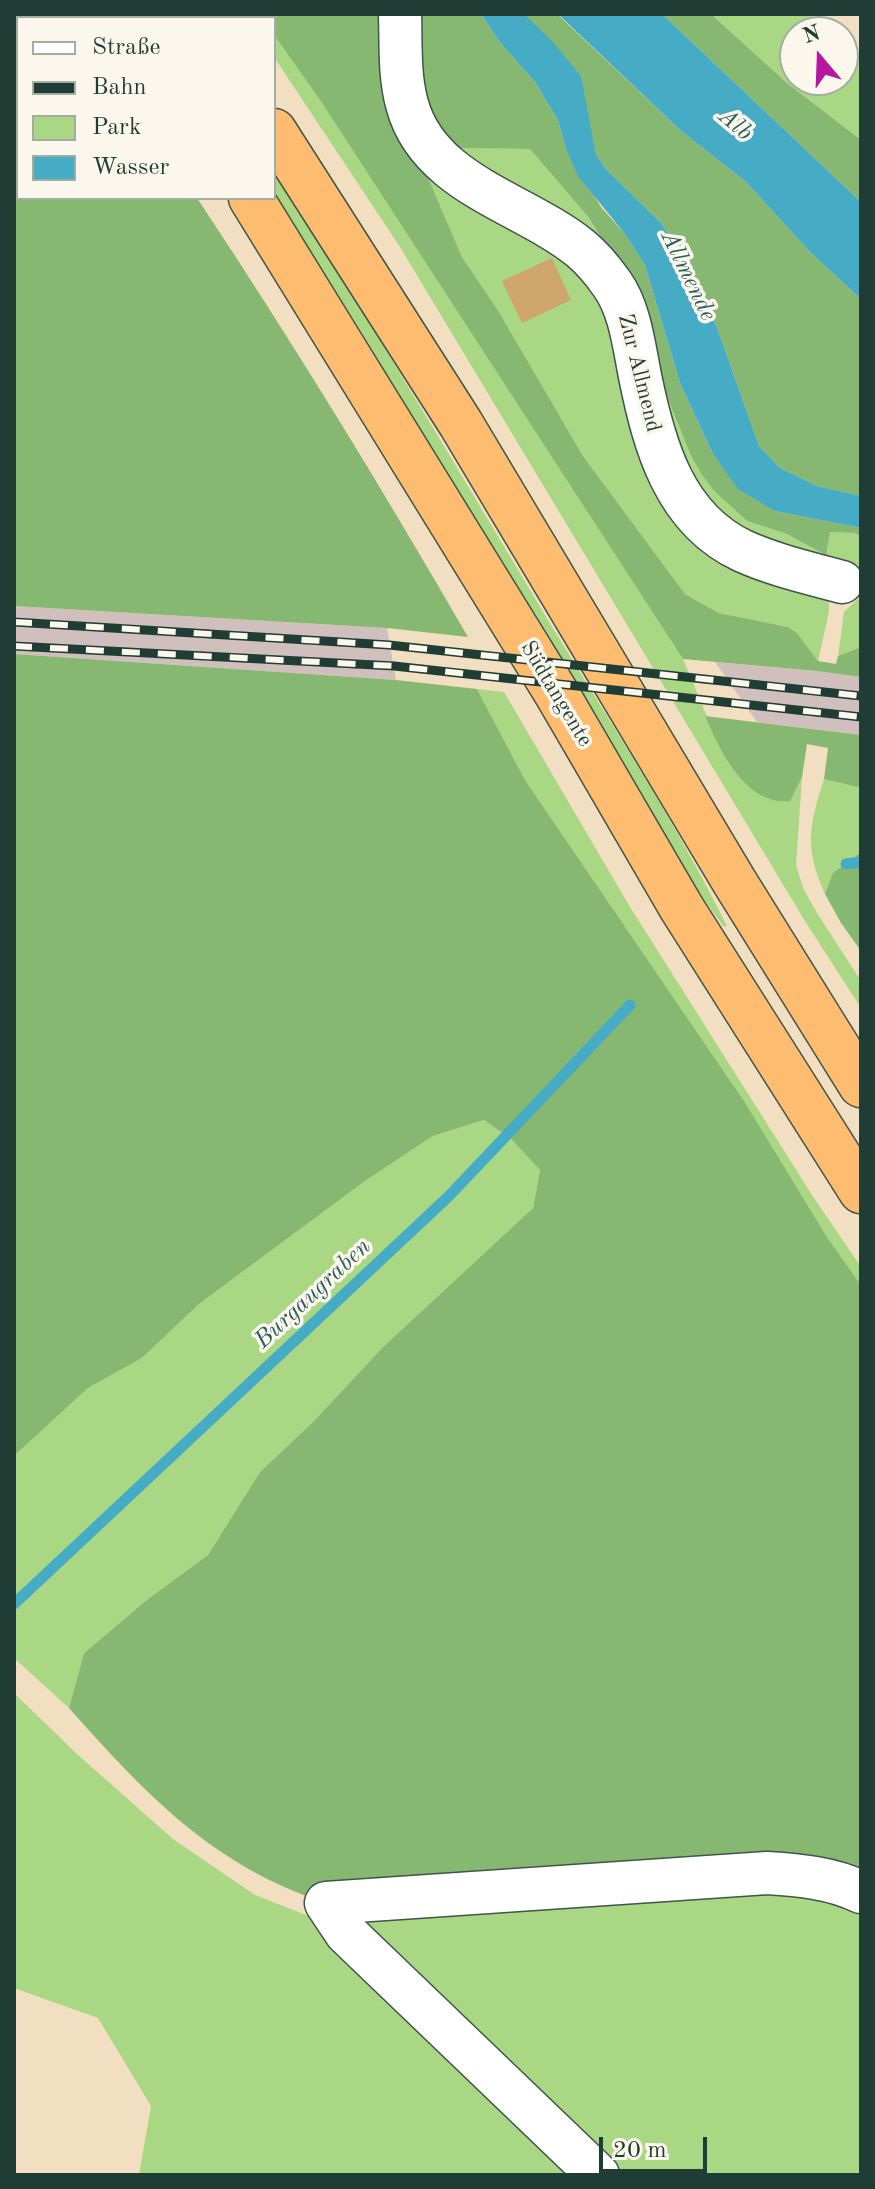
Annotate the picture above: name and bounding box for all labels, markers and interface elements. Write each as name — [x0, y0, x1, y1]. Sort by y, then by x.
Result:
legend — [16, 16, 276, 200]
north arrow — [779, 16, 859, 96]
text: N — [800, 22, 823, 48]
text: Straße — [92, 36, 161, 60]
text: Bahn — [92, 76, 146, 100]
water label: Alb — [712, 102, 758, 148]
text: Park — [92, 116, 141, 140]
text: Wasser — [92, 156, 169, 180]
water label: Allmende — [654, 226, 722, 326]
street label: Zur Allmend — [612, 311, 666, 435]
street label: Südtangente — [514, 636, 598, 752]
water label: Burgaugraben — [249, 1233, 377, 1355]
scale bar — [603, 2121, 711, 2171]
text: 20 m — [613, 2139, 667, 2163]

